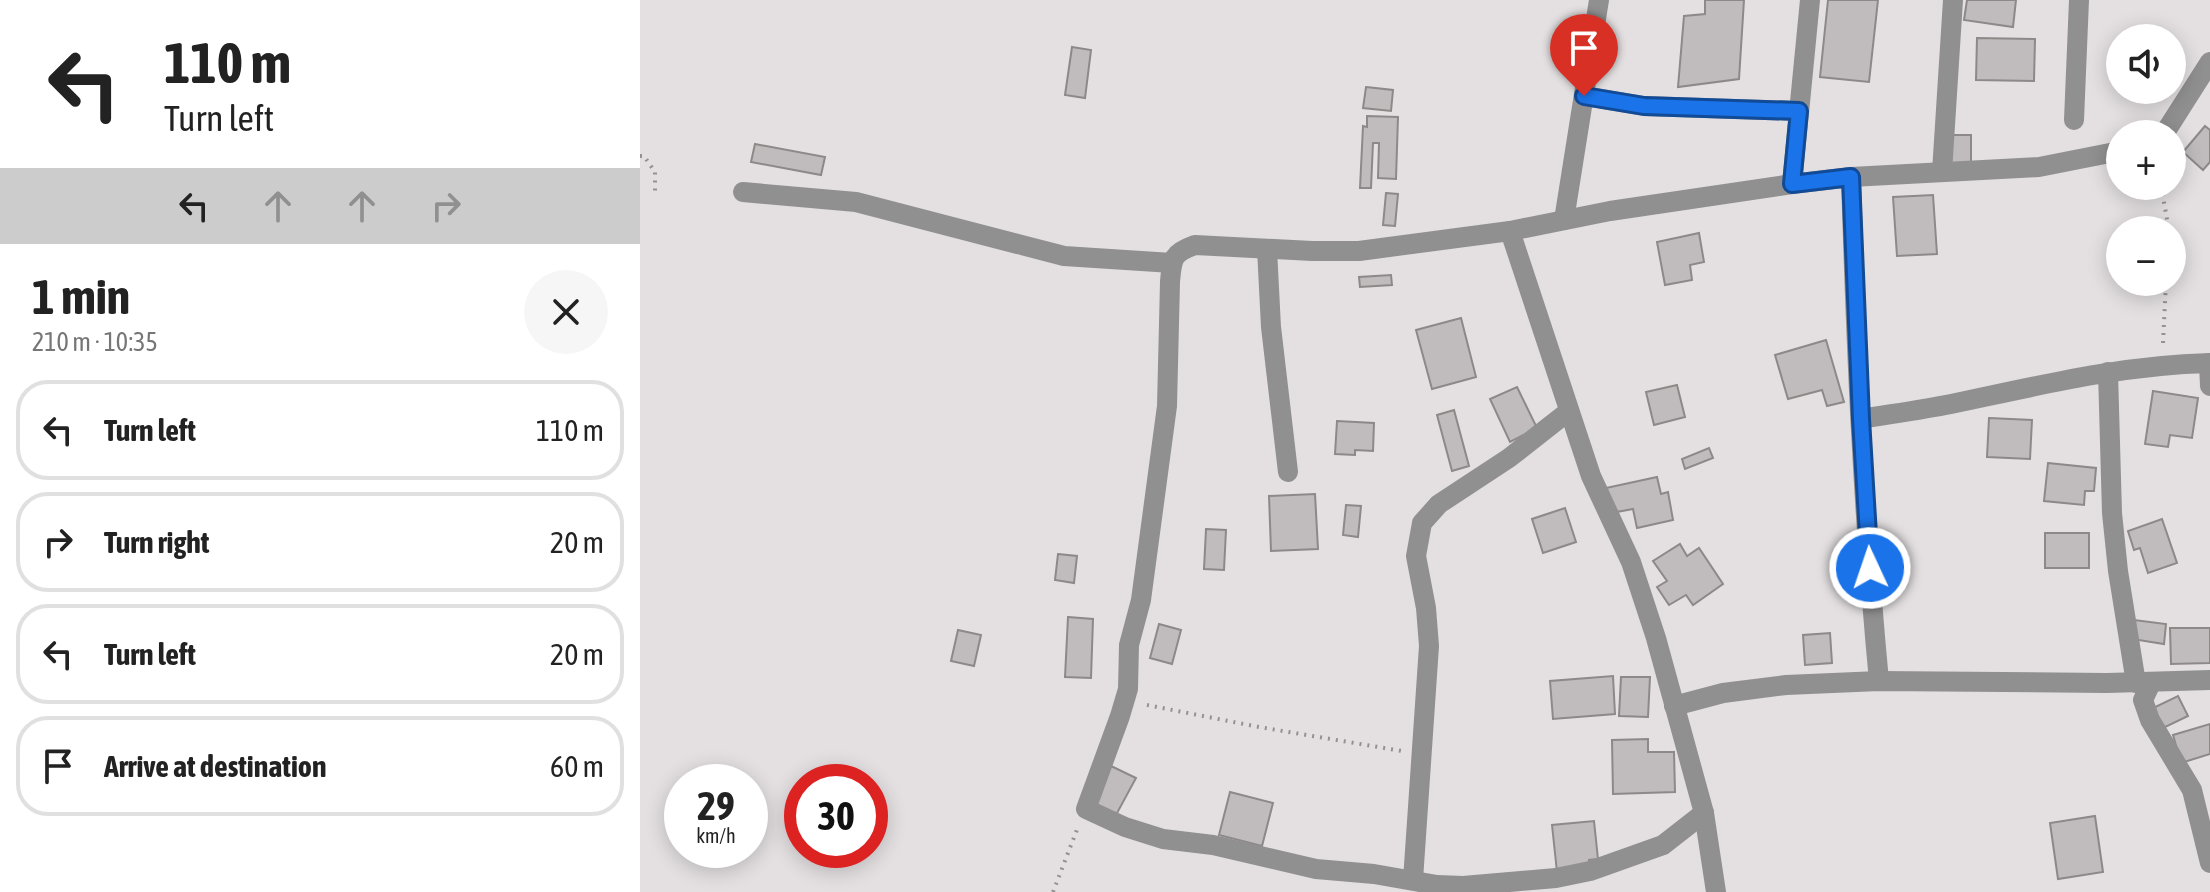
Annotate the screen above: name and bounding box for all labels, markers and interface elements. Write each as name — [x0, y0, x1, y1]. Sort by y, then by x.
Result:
pin — [1550, 14.0, 1618, 96]
map controls — [2106, 24, 2186, 296]
button: sound — [2106, 24, 2186, 104]
icon: arrive — [1562, 26, 1606, 70]
text: 110 m — [164, 31, 291, 95]
icon: left — [32, 32, 136, 136]
text: Turn left — [164, 97, 274, 139]
button: + — [2106, 120, 2186, 200]
icon: left — [172, 184, 216, 228]
icon: ahead — [256, 184, 300, 228]
icon: ahead — [340, 184, 384, 228]
icon: right — [424, 184, 468, 228]
button: − — [2106, 216, 2186, 296]
text: 1 min — [32, 269, 130, 324]
button: close — [524, 270, 608, 354]
text: 210 m · 10:35 — [32, 327, 158, 357]
icon: left — [36, 408, 80, 452]
text: Turn left — [104, 413, 196, 447]
text: 110 m — [536, 413, 604, 447]
icon: right — [36, 520, 80, 564]
text: Turn right — [104, 525, 210, 559]
text: 20 m — [550, 525, 604, 559]
position arrow — [1828, 526, 1912, 610]
icon: left — [36, 632, 80, 676]
text: Turn left — [104, 637, 196, 671]
text: 20 m — [550, 637, 604, 671]
icon: arrive — [36, 744, 80, 788]
text: Arrive at destination — [104, 749, 326, 783]
text: 60 m — [550, 749, 604, 783]
speed limit sign: 30 — [784, 764, 888, 868]
text: 29 — [697, 783, 735, 828]
text: km/h — [696, 824, 736, 847]

